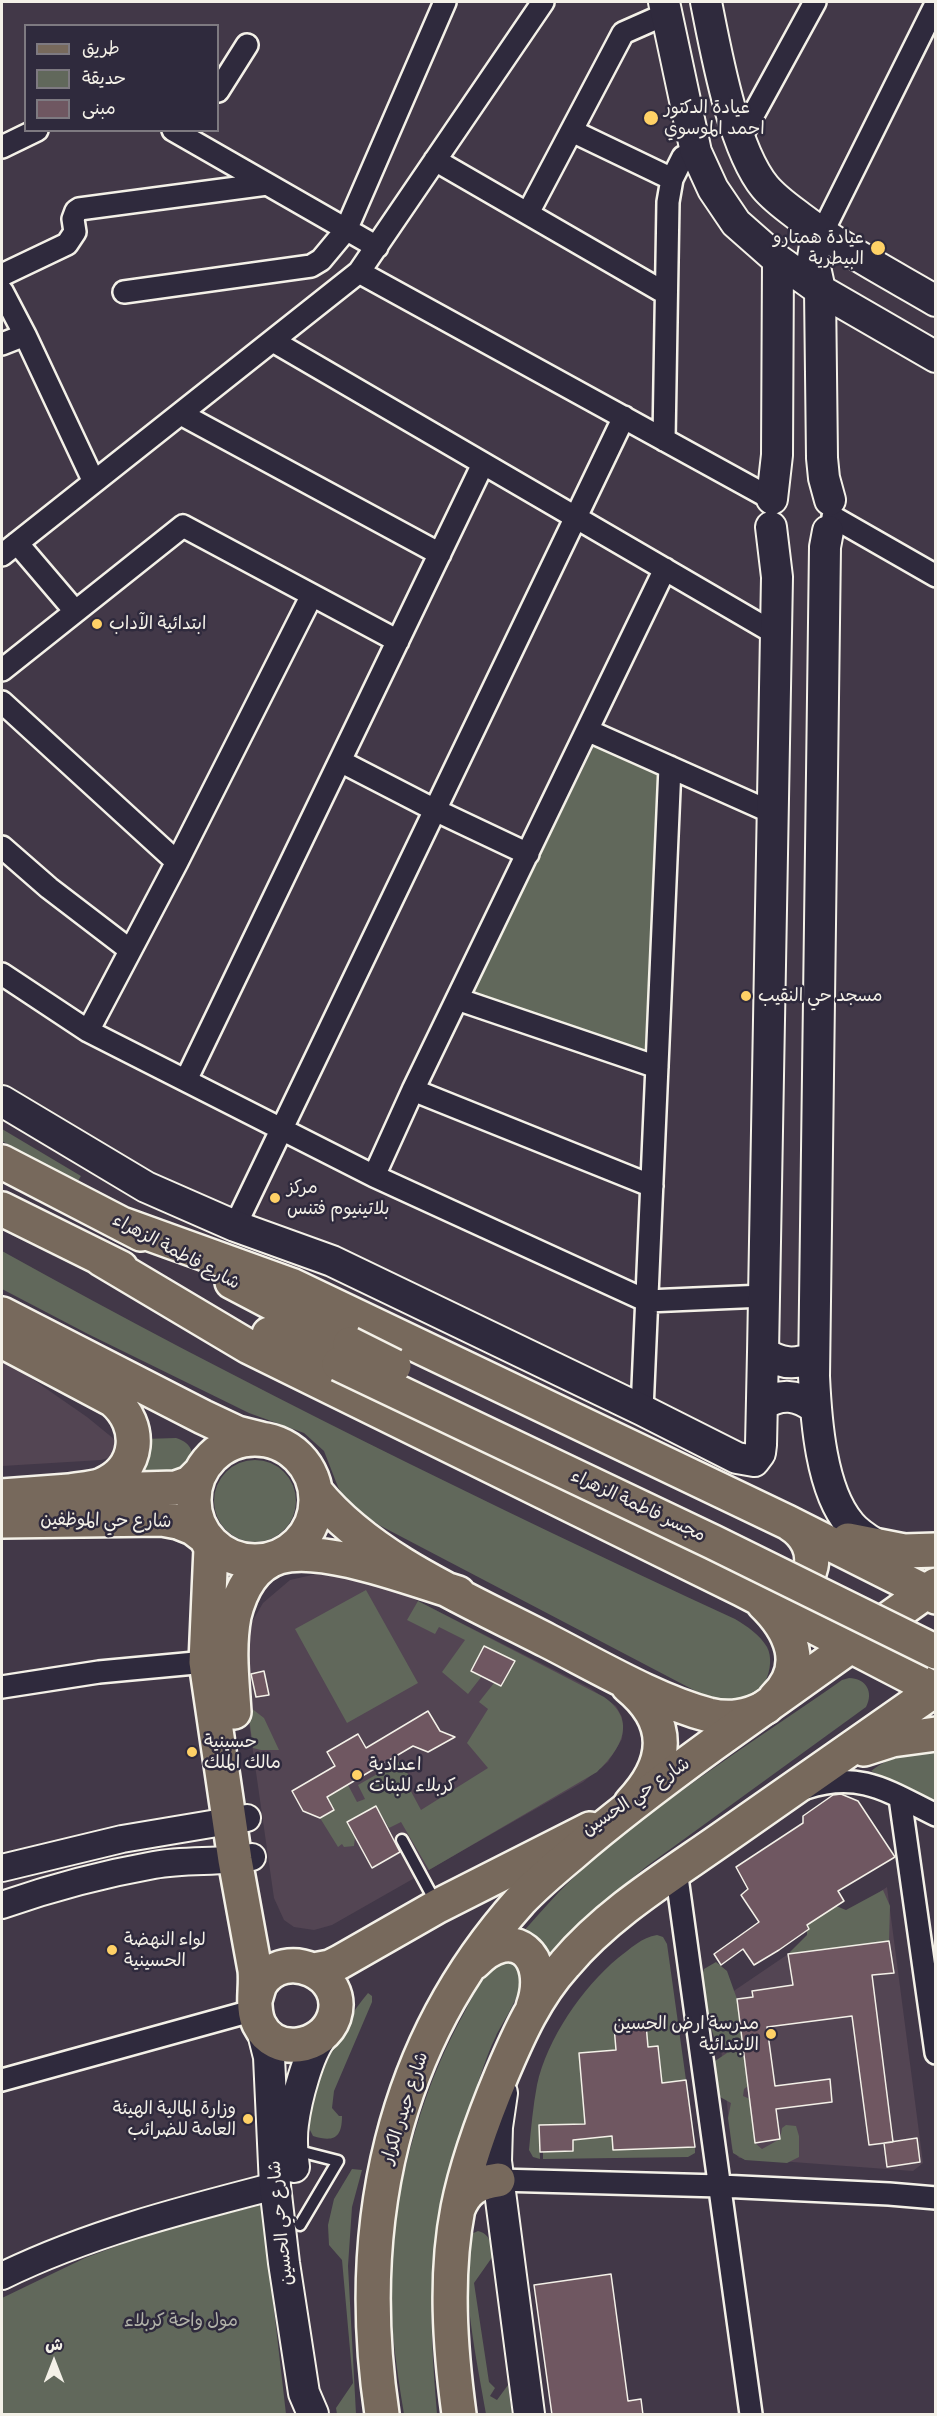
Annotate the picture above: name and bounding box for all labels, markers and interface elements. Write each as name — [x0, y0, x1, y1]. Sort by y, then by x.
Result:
legend — [24, 24, 219, 132]
text: طريق — [82, 35, 120, 60]
text: حديقة — [82, 65, 126, 90]
text: مبنى — [82, 95, 116, 120]
place label: عيادة الدكتور احمد الموسوي — [664, 97, 765, 140]
marker: عيادة الدكتور احمد الموسوي — [642, 109, 660, 127]
place label: عيادة همتارو البيطرية — [773, 227, 864, 270]
marker: عيادة همتارو البيطرية — [869, 239, 887, 257]
place label: ابتدائية الآداب — [109, 613, 206, 635]
marker: ابتدائية الآداب — [90, 617, 104, 631]
place label: مسجد حي النقيب — [758, 985, 882, 1007]
marker: مسجد حي النقيب — [739, 989, 753, 1003]
place label: مركز بلاتينيوم فتنس — [287, 1177, 390, 1220]
marker: مركز بلاتينيوم فتنس — [268, 1191, 282, 1205]
street label: شارع فاطمة الزهراء — [109, 1209, 243, 1295]
street label: مجسر فاطمة الزهراء — [567, 1465, 709, 1547]
street label: شارع حي الموظفين — [40, 1509, 172, 1533]
place label: حسينية مالك الملك — [204, 1731, 281, 1774]
marker: حسينية مالك الملك — [185, 1745, 199, 1759]
street label: شارع حي الحسين — [578, 1753, 694, 1841]
place label: اعدادية كربلاء للبنات — [369, 1754, 456, 1796]
marker: اعدادية كربلاء للبنات — [350, 1768, 364, 1782]
place label: لواء النهضة الحسينية — [124, 1929, 206, 1972]
marker: لواء النهضة الحسينية — [105, 1943, 119, 1957]
place label: مدرسة ارض الحسين الابتدائية — [614, 2013, 759, 2056]
marker: مدرسة ارض الحسين الابتدائية — [764, 2027, 778, 2041]
street label: شارع حيدر الكرار — [377, 2049, 433, 2167]
place label: وزارة المالية الهيئة العامة للضرائب — [113, 2098, 236, 2140]
marker: وزارة المالية الهيئة العامة للضرائب — [241, 2112, 255, 2126]
street label: شارع حي الحسين — [264, 2159, 298, 2287]
park label: مول واحة كربلاء — [124, 2310, 238, 2332]
north arrow — [24, 2332, 84, 2392]
text: ش — [45, 2333, 63, 2355]

